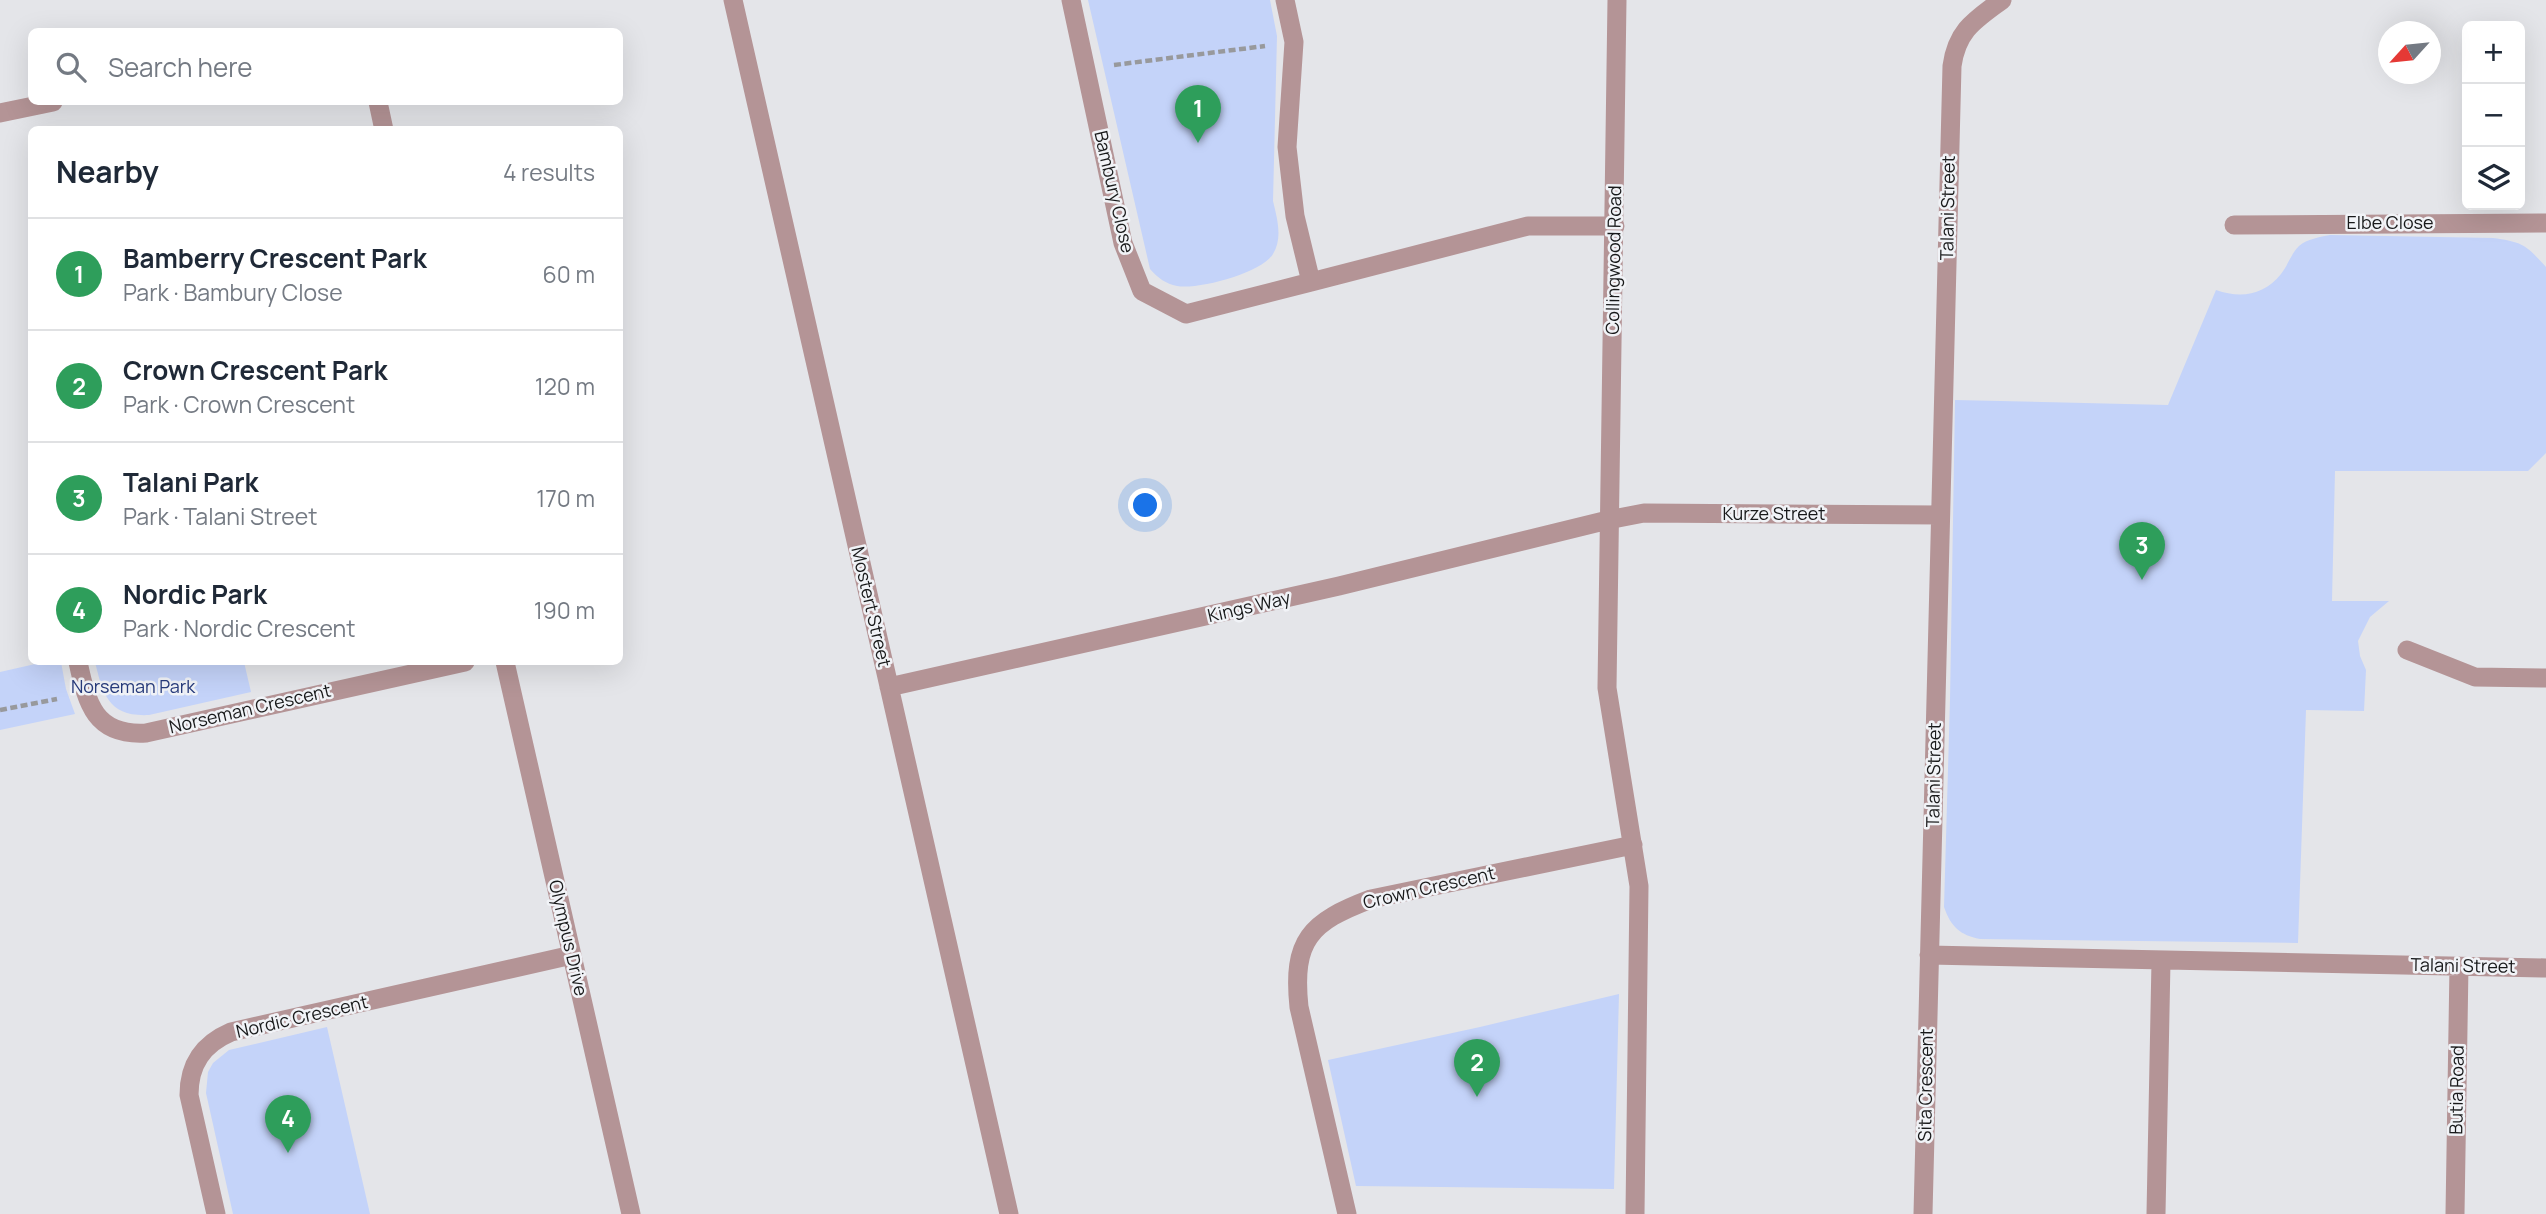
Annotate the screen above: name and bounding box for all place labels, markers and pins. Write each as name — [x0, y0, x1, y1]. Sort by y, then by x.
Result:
pin: 1 — [1175, 85, 1221, 143]
pin: 3 — [2119, 522, 2165, 580]
pin: 2 — [1454, 1039, 1500, 1097]
pin: 4 — [265, 1095, 311, 1153]

